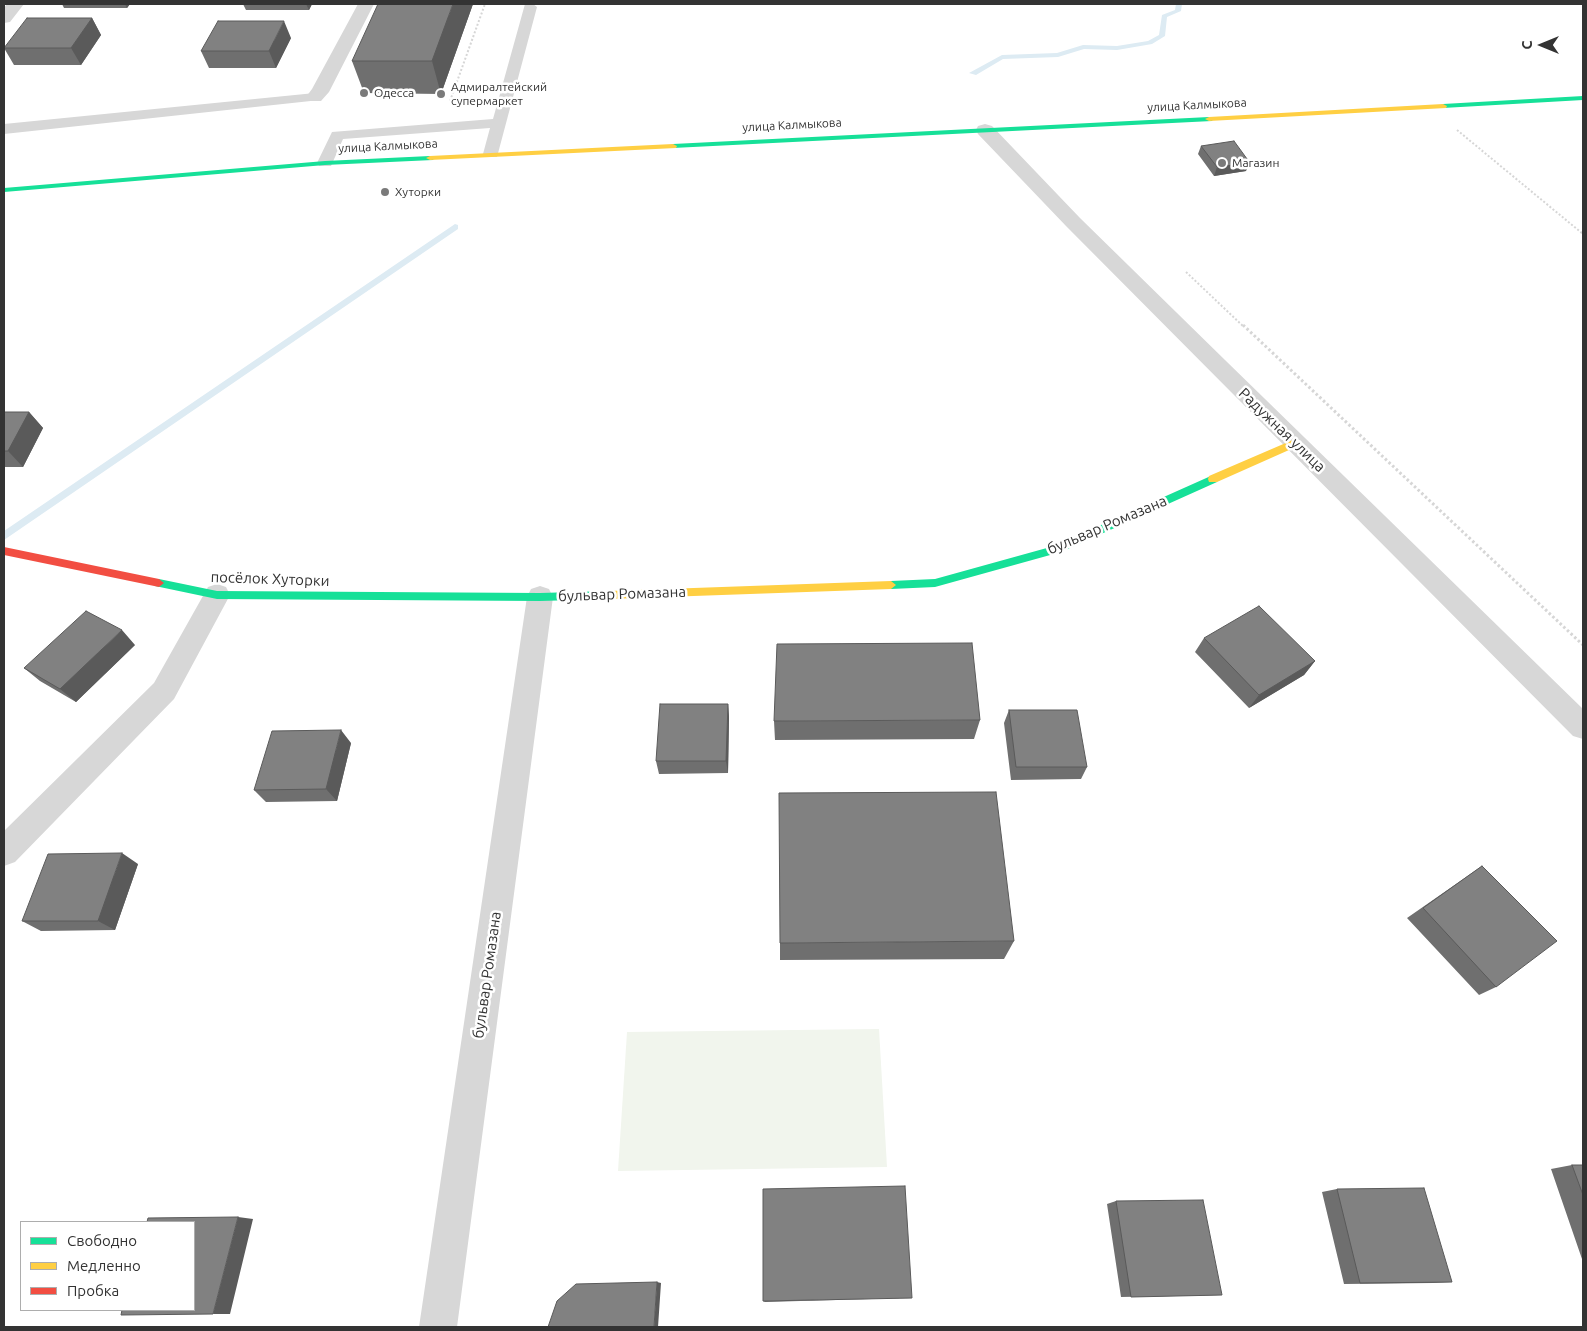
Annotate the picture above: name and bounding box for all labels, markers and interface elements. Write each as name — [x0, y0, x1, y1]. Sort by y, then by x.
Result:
north arrow — [1517, 20, 1567, 70]
text: С — [1519, 41, 1535, 49]
place label: Адмиралтейский супермаркет — [451, 80, 547, 108]
place label: Одесса — [374, 86, 414, 100]
marker: Одесса — [358, 87, 370, 99]
marker: Адмиралтейский супермаркет — [435, 88, 447, 100]
street label: улица Калмыкова — [1147, 95, 1247, 115]
street label: улица Калмыкова — [742, 115, 842, 135]
street label: улица Калмыкова — [338, 136, 438, 156]
place label: Магазин — [1232, 156, 1279, 170]
marker: Магазин — [1216, 157, 1228, 169]
place label: Хуторки — [395, 185, 441, 199]
marker: Хуторки — [379, 186, 391, 198]
street label: Радужная улица — [1235, 384, 1329, 476]
street label: бульвар Ромазана — [1045, 492, 1169, 558]
street label: посёлок Хуторки — [210, 568, 330, 590]
street label: бульвар Ромазана — [558, 583, 686, 605]
street label: бульвар Ромазана — [469, 910, 505, 1040]
legend — [20, 1221, 195, 1311]
text: Свободно — [67, 1232, 137, 1249]
text: Медленно — [67, 1257, 141, 1274]
text: Пробка — [67, 1282, 119, 1299]

